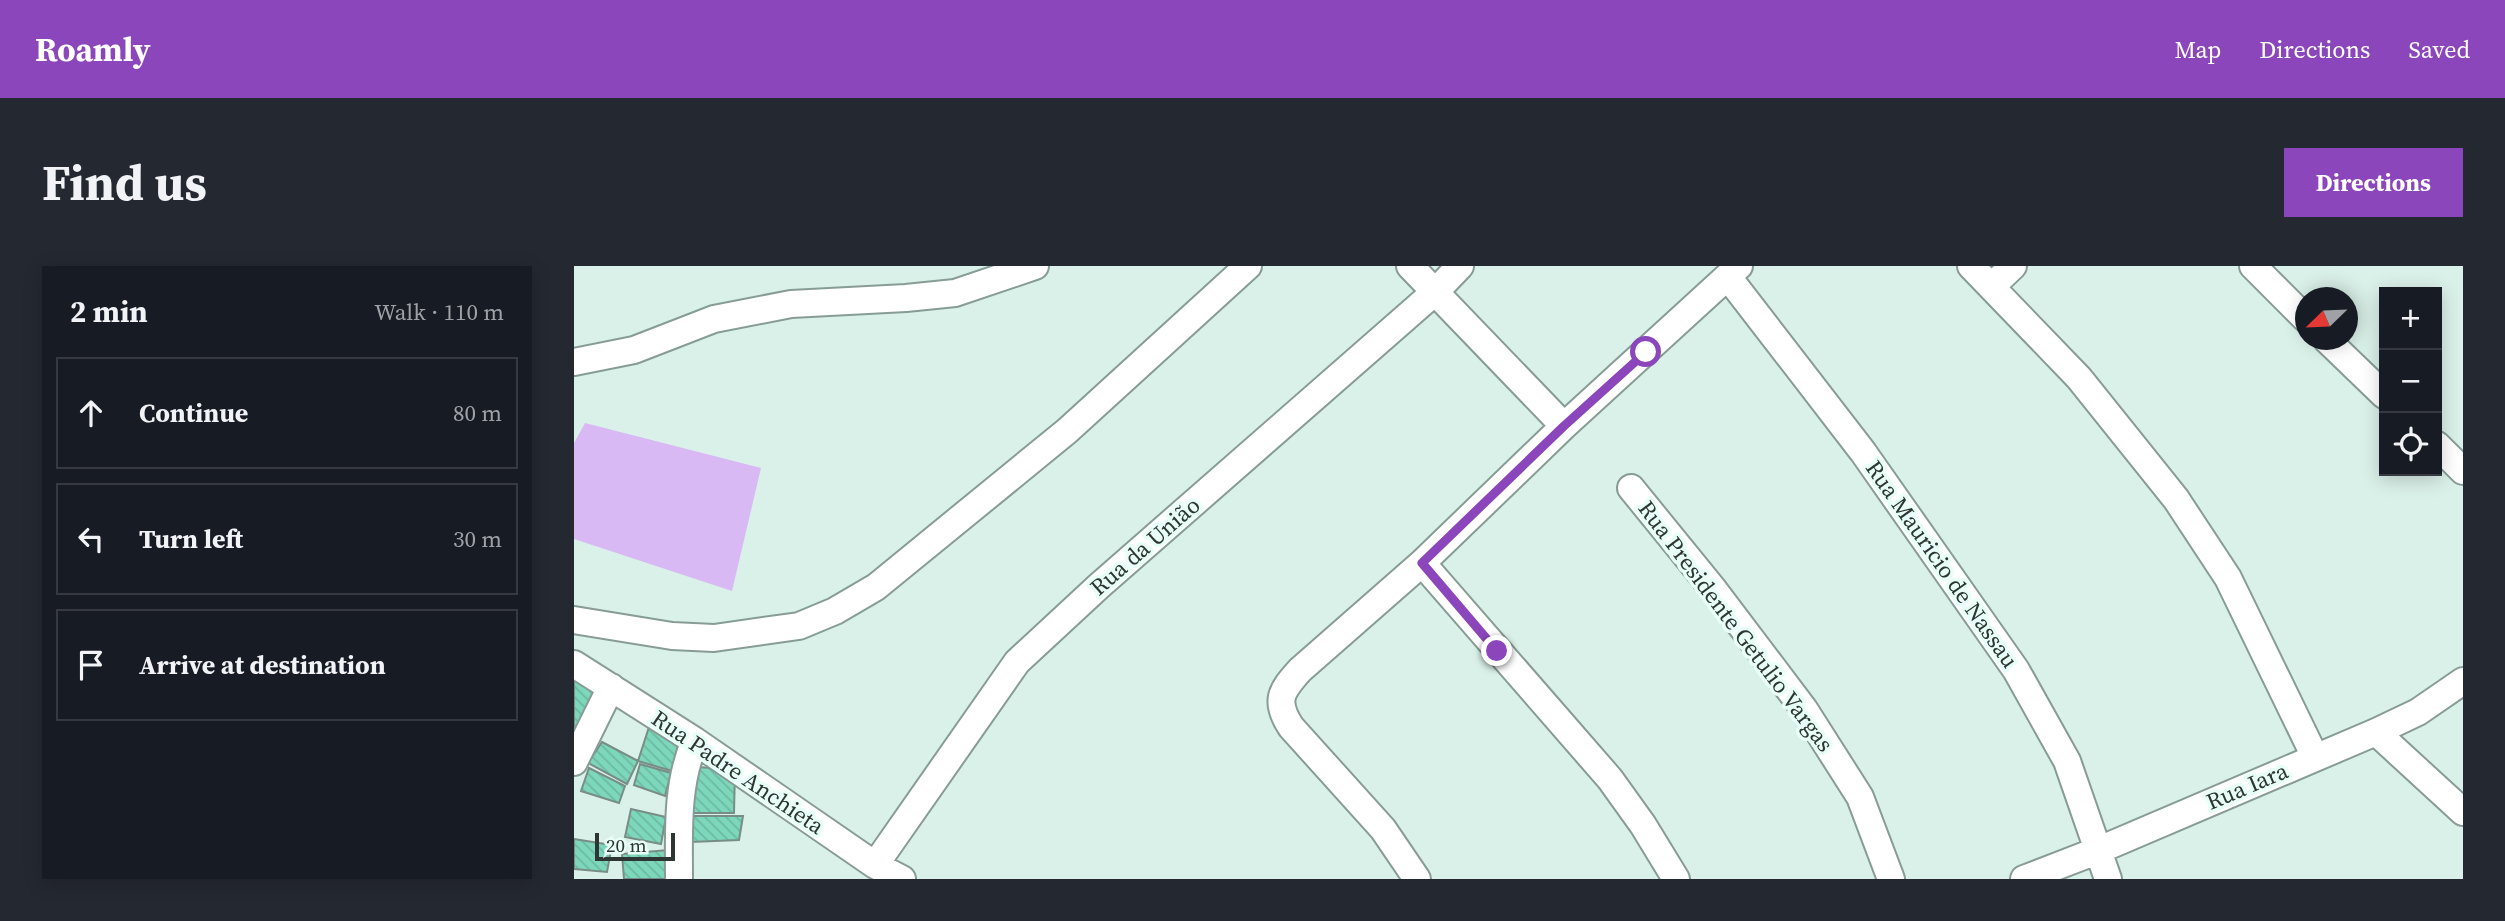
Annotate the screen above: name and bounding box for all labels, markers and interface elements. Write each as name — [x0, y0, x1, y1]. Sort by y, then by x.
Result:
text: Roamly — [35, 27, 151, 72]
text: Map — [2174, 33, 2221, 66]
text: Directions — [2259, 33, 2370, 66]
text: Saved — [2408, 33, 2470, 66]
button: Directions — [2284, 148, 2463, 217]
text: Find us — [42, 149, 207, 216]
north arrow — [2295, 287, 2358, 350]
map controls — [2379, 287, 2442, 476]
button: + — [2379, 287, 2442, 350]
text: 2 min — [70, 291, 148, 332]
text: Walk · 110 m — [374, 296, 504, 328]
route start — [1630, 336, 1661, 367]
button: − — [2379, 350, 2442, 413]
icon: ahead — [72, 394, 110, 432]
text: Continue — [139, 395, 248, 431]
text: 80 m — [453, 397, 502, 429]
button: locate — [2379, 413, 2442, 476]
street label: Rua Mauricio de Nassau — [1858, 454, 2026, 674]
street label: Rua da União — [1083, 489, 1207, 603]
street label: Rua Presidente Getulio Vargas — [1631, 494, 1841, 758]
icon: left — [72, 520, 110, 558]
text: Turn left — [139, 521, 243, 557]
text: 30 m — [453, 523, 502, 555]
route end — [1481, 635, 1512, 666]
icon: arrive — [72, 646, 110, 684]
text: Arrive at destination — [139, 647, 386, 683]
street label: Rua Padre Anchieta — [645, 702, 831, 842]
street label: Rua Iara — [2201, 754, 2293, 818]
scale bar — [595, 830, 676, 862]
text: 20 m — [606, 832, 647, 858]

